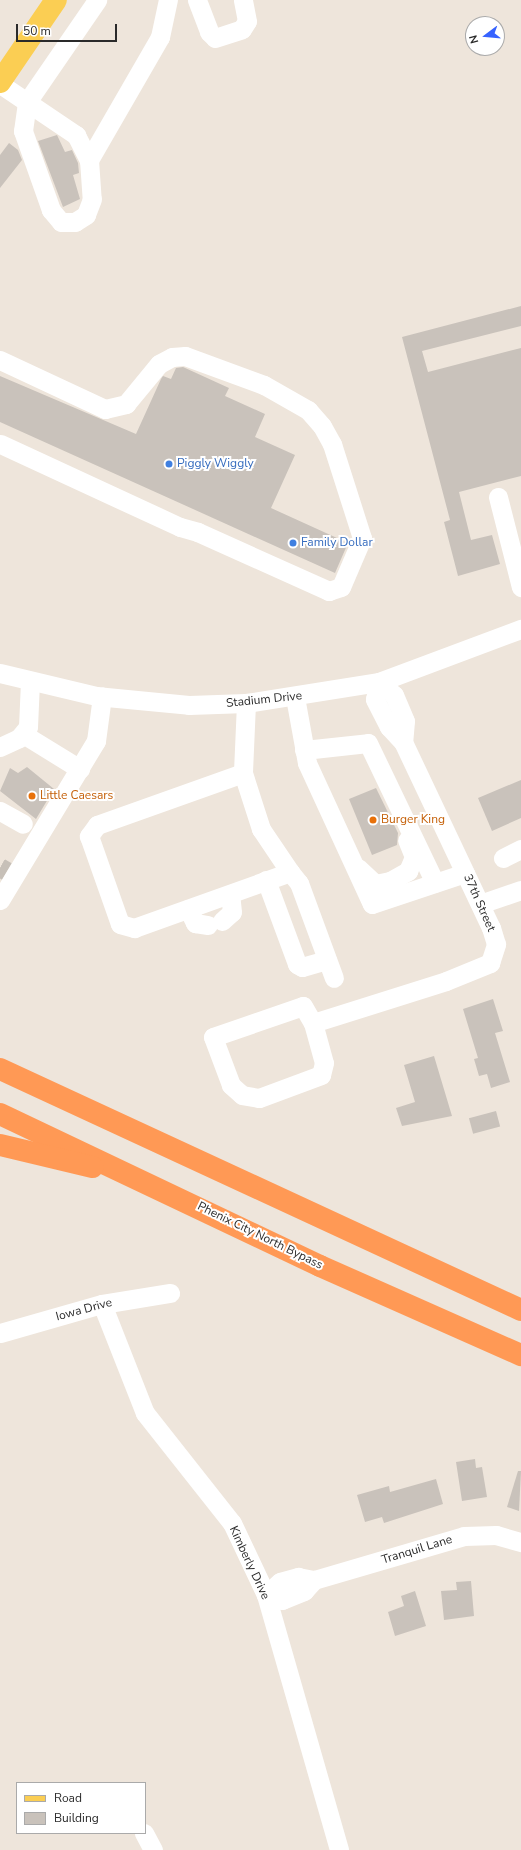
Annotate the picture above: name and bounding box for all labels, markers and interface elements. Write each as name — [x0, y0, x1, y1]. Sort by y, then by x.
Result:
scale bar — [18, 16, 119, 42]
north arrow — [465, 16, 505, 56]
text: 50 m — [23, 23, 51, 39]
text: N — [466, 33, 482, 45]
place label: Piggly Wiggly — [177, 457, 254, 471]
marker: Piggly Wiggly — [164, 459, 174, 469]
place label: Family Dollar — [301, 536, 373, 550]
marker: Family Dollar — [288, 538, 298, 548]
street label: Stadium Drive — [225, 689, 303, 711]
place label: Little Caesars — [40, 789, 113, 803]
marker: Little Caesars — [27, 791, 37, 801]
place label: Burger King — [381, 813, 445, 827]
marker: Burger King — [368, 815, 378, 825]
street label: 37th Street — [460, 872, 498, 934]
street label: Phenix City North Bypass — [195, 1199, 325, 1273]
street label: Iowa Drive — [54, 1296, 114, 1324]
street label: Kimberly Drive — [226, 1524, 272, 1602]
street label: Tranquil Lane — [380, 1532, 454, 1568]
legend — [16, 1782, 146, 1834]
text: Road — [54, 1790, 82, 1806]
text: Building — [54, 1810, 99, 1826]

